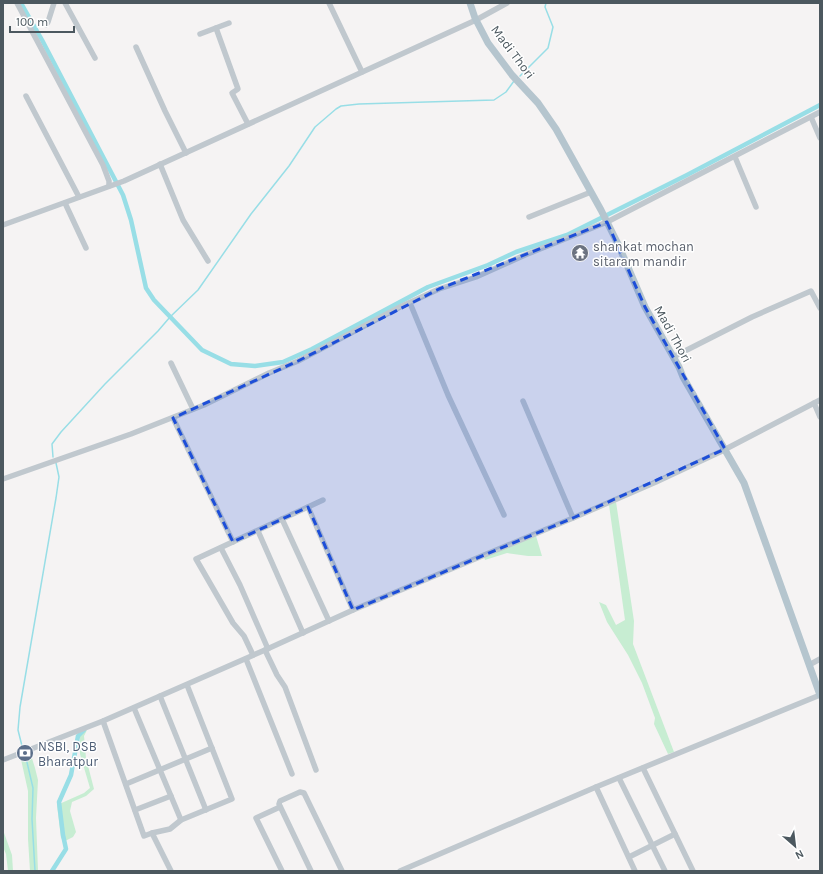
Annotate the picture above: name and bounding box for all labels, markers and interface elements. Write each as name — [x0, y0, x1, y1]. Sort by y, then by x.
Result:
scale bar — [10, 8, 74, 34]
text: 100 m — [16, 15, 48, 29]
street label: Madi Thori — [488, 22, 538, 82]
place label: shankat mochan sitaram mandir — [593, 239, 694, 269]
temple icon: shankat mochan sitaram mandir — [570, 243, 590, 263]
street label: Madi Thori — [651, 303, 695, 365]
place label: NSBI, DSB Bharatpur — [38, 739, 98, 769]
bank icon: NSBI, DSB Bharatpur — [15, 743, 35, 763]
north arrow — [775, 826, 815, 866]
text: N — [793, 847, 806, 862]

